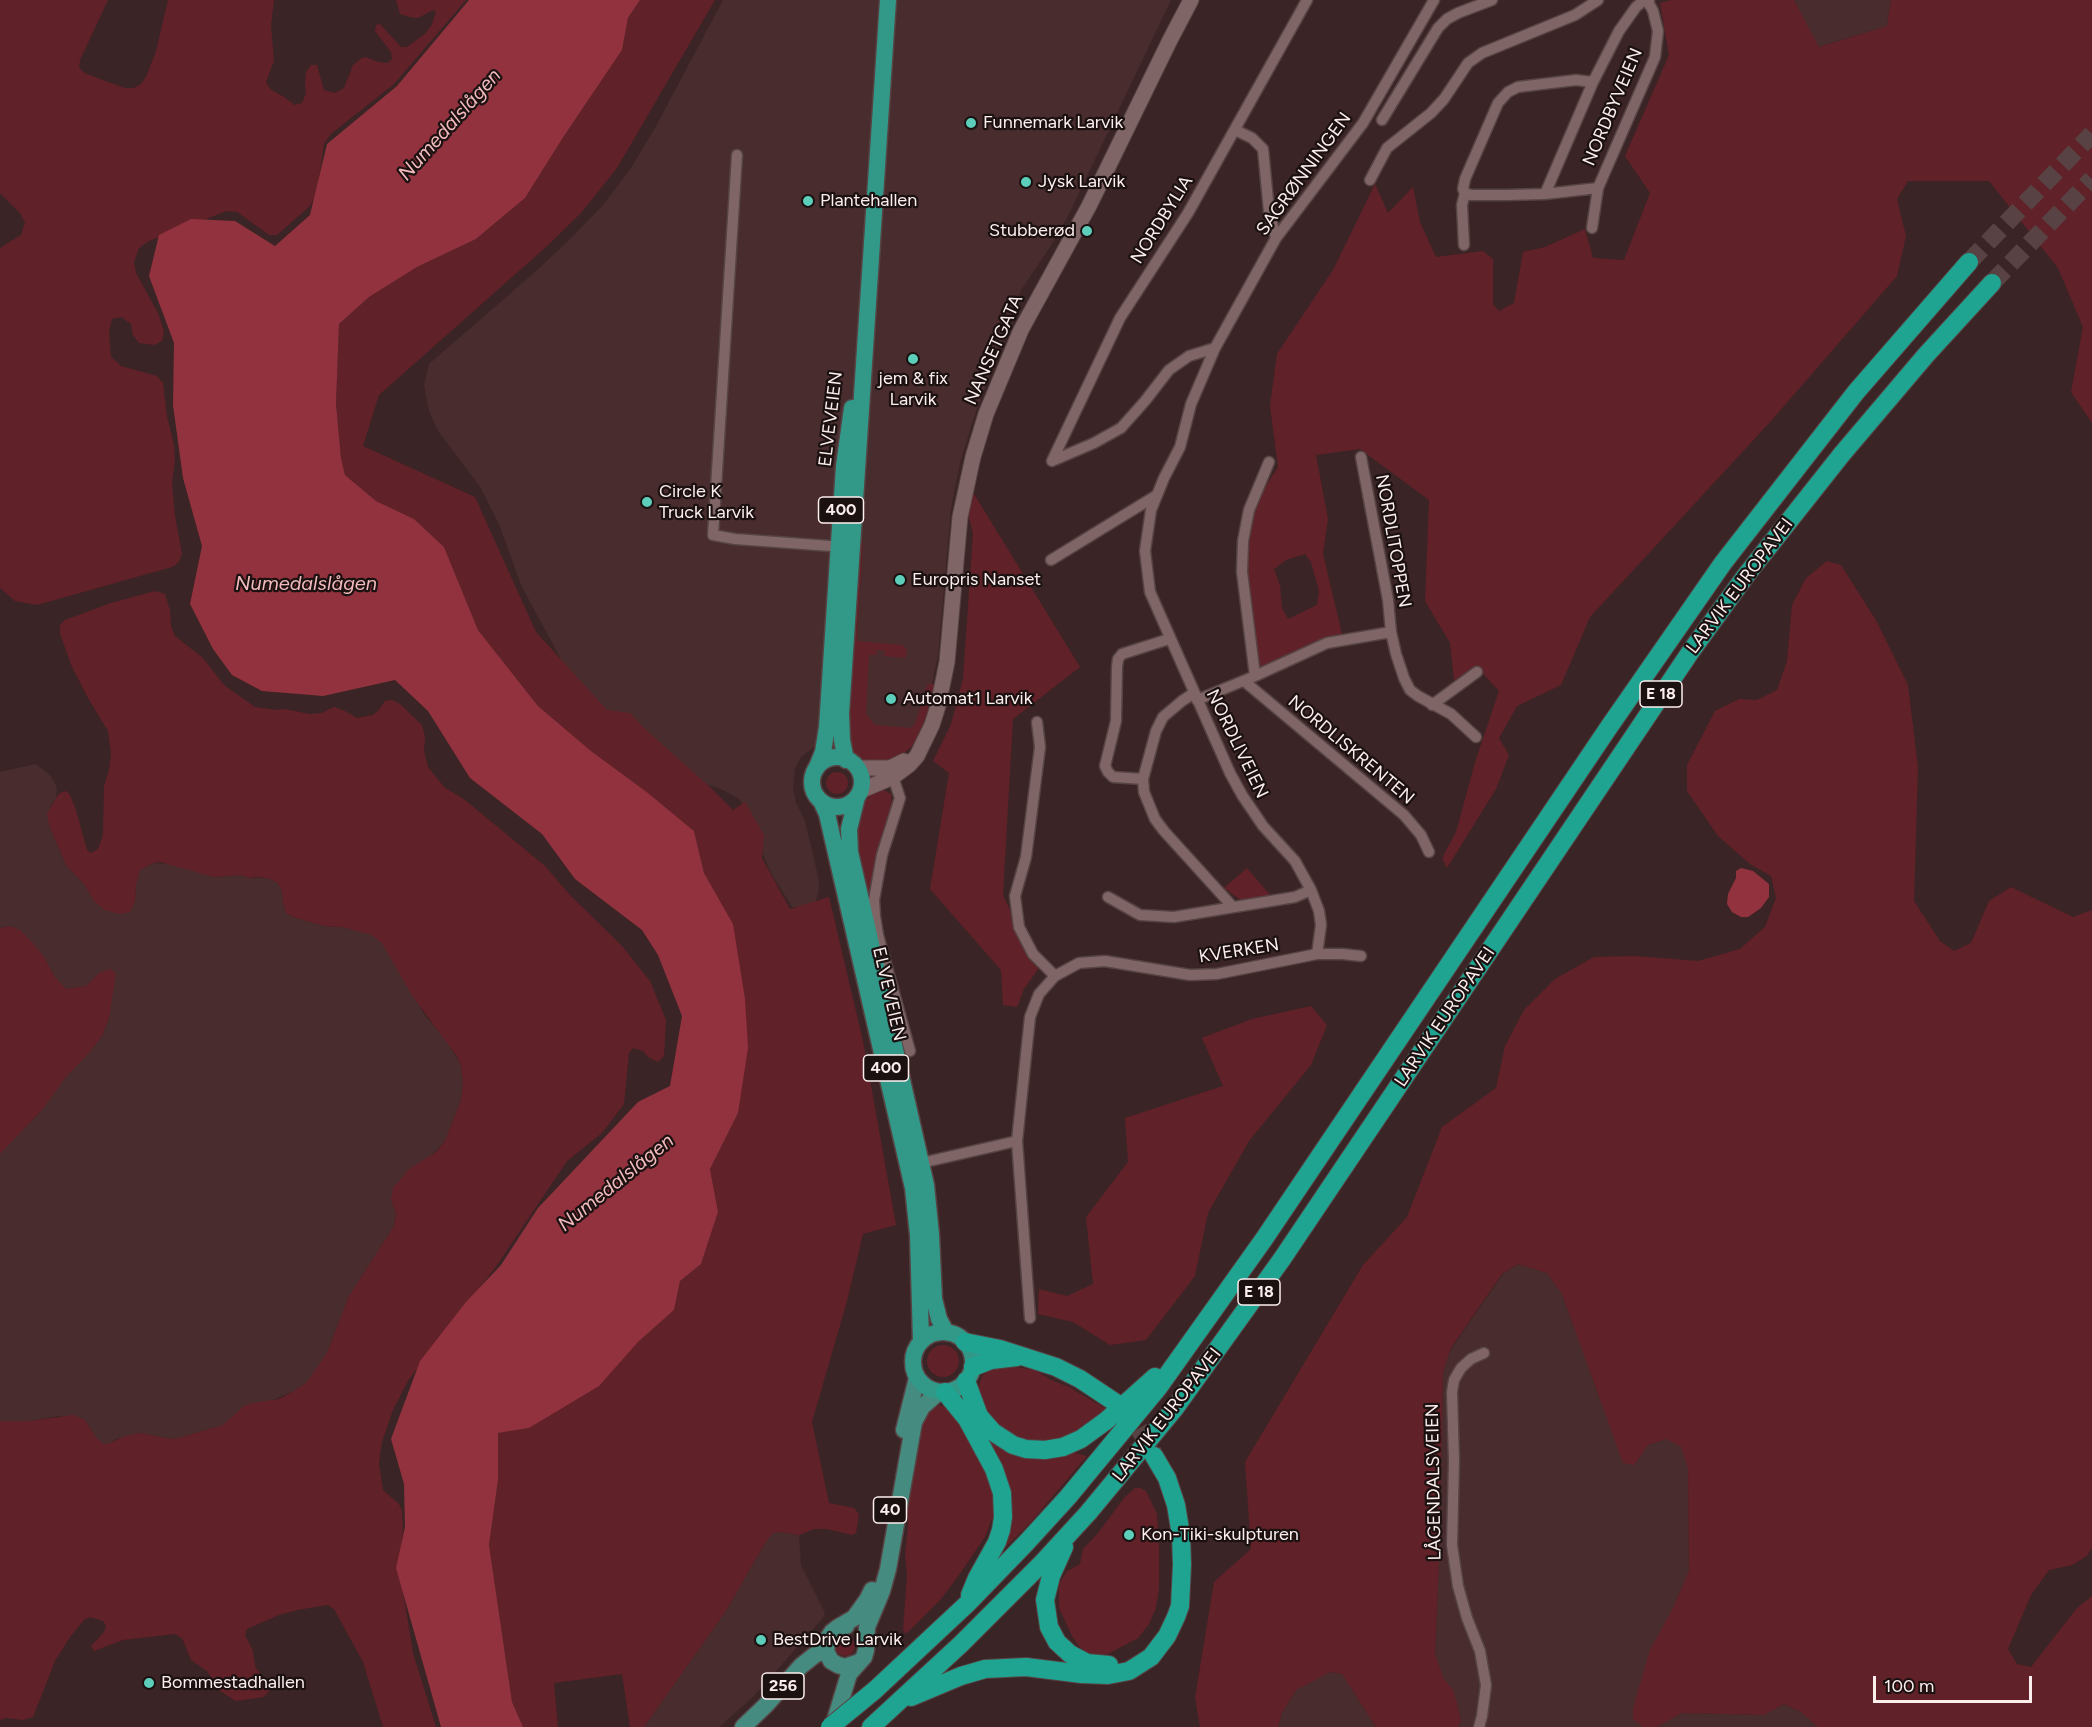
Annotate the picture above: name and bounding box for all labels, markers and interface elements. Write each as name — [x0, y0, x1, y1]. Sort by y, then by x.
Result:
street label: NORDBYVEIEN — [1578, 45, 1648, 169]
water label: Numedalslågen — [394, 64, 506, 186]
street label: SAGRØNNINGEN — [1252, 108, 1356, 240]
place label: Funnemark Larvik — [983, 112, 1123, 134]
marker: Funnemark Larvik — [964, 116, 978, 130]
place label: Jysk Larvik — [1038, 171, 1125, 193]
street label: NORDBYLIA — [1126, 172, 1198, 268]
marker: Jysk Larvik — [1019, 175, 1033, 189]
place label: Plantehallen — [820, 190, 917, 212]
marker: Plantehallen — [801, 194, 815, 208]
place label: Stubberød — [989, 220, 1075, 242]
marker: Stubberød — [1080, 224, 1094, 238]
street label: NANSETGATA — [960, 292, 1028, 408]
marker: jem & fix Larvik — [906, 352, 920, 366]
place label: jem & fix Larvik — [878, 368, 948, 410]
street label: ELVEVEIEN — [814, 370, 848, 468]
street label: NORDLITOPPEN — [1371, 473, 1415, 609]
place label: Circle K Truck Larvik — [659, 481, 754, 524]
marker: Circle K Truck Larvik — [640, 495, 654, 509]
road number: 400 — [818, 497, 864, 523]
street label: LARVIK EUROPAVEI — [1682, 514, 1798, 658]
place label: Europris Nanset — [912, 569, 1041, 591]
water label: Numedalslågen — [235, 572, 377, 596]
marker: Europris Nanset — [893, 573, 907, 587]
road number: E 18 — [1640, 681, 1682, 707]
street label: NORDLIVEIEN — [1201, 686, 1273, 802]
place label: Automat1 Larvik — [903, 688, 1033, 710]
street label: NORDLISKRENTEN — [1283, 691, 1419, 809]
marker: Automat1 Larvik — [884, 692, 898, 706]
street label: KVERKEN — [1197, 934, 1281, 968]
street label: LARVIK EUROPAVEI — [1390, 943, 1500, 1091]
street label: ELVEVEIEN — [868, 945, 910, 1043]
road number: 400 — [864, 1055, 908, 1081]
water label: Numedalslågen — [553, 1129, 679, 1237]
road number: E 18 — [1238, 1279, 1280, 1305]
street label: LARVIK EUROPAVEI — [1108, 1344, 1226, 1486]
street label: LÅGENDALSVEIEN — [1422, 1403, 1446, 1561]
road number: 40 — [874, 1497, 906, 1523]
place label: Kon-Tiki-skulpturen — [1141, 1524, 1299, 1546]
marker: Kon-Tiki-skulpturen — [1122, 1528, 1136, 1542]
place label: BestDrive Larvik — [773, 1629, 902, 1651]
marker: BestDrive Larvik — [754, 1633, 768, 1647]
scale bar — [1876, 1664, 2035, 1702]
place label: Bommestadhallen — [161, 1672, 305, 1694]
road number: 256 — [762, 1673, 804, 1699]
text: 100 m — [1884, 1675, 1934, 1697]
marker: Bommestadhallen — [142, 1676, 156, 1690]

